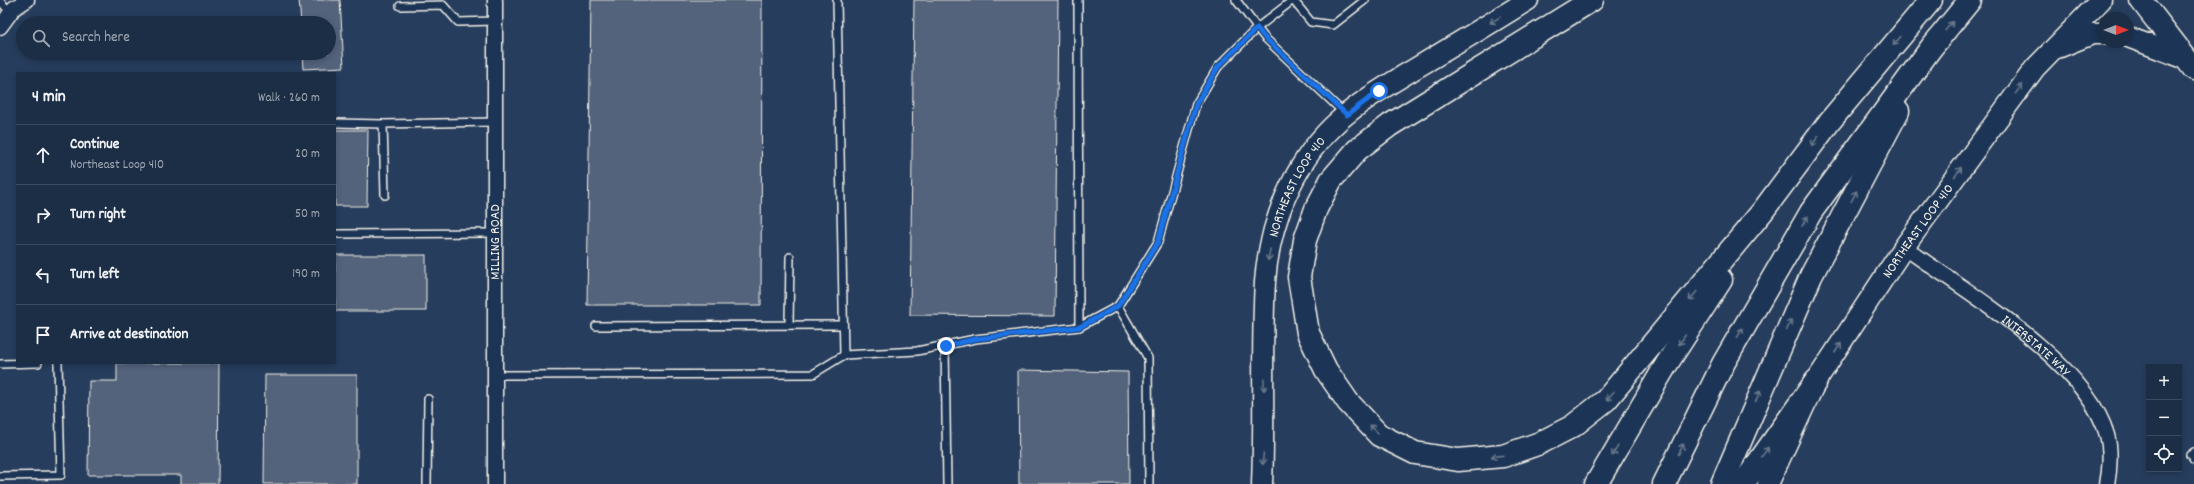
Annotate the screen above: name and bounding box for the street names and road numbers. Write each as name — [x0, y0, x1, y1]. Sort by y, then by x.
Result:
street label: NORTHEAST LOOP 410 — [1264, 133, 1331, 239]
street label: NORTHEAST LOOP 410 — [1878, 180, 1959, 283]
street label: MILLING ROAD — [486, 204, 506, 280]
street label: INTERSTATE WAY — [1997, 311, 2075, 382]

